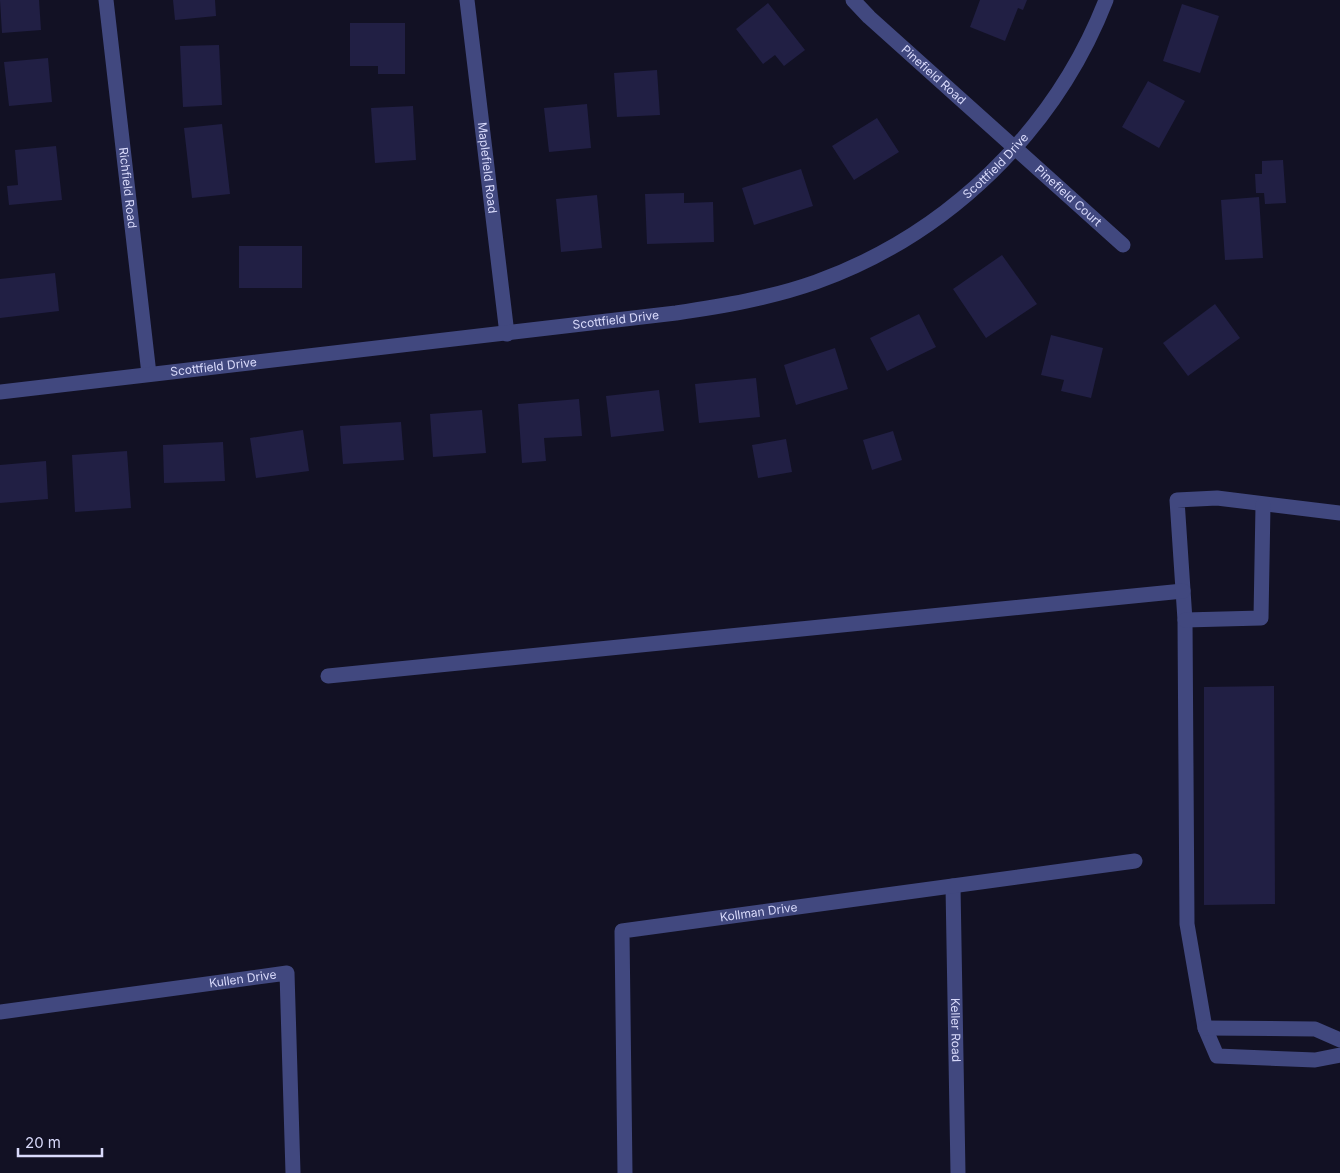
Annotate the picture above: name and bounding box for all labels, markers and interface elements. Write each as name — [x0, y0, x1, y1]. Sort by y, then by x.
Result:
street label: Pinefield Road — [898, 42, 969, 107]
street label: Maplefield Road — [475, 121, 500, 214]
street label: Scottfield Drive — [959, 130, 1031, 202]
street label: Richfield Road — [116, 146, 140, 229]
street label: Pinefield Court — [1032, 162, 1105, 229]
street label: Scottfield Drive — [572, 307, 660, 332]
street label: Scottfield Drive — [169, 354, 257, 379]
street label: Kollman Drive — [719, 899, 798, 925]
street label: Kullen Drive — [208, 967, 277, 991]
street label: Keller Road — [948, 998, 964, 1062]
scale bar — [18, 1126, 101, 1158]
text: 20 m — [25, 1133, 61, 1152]

